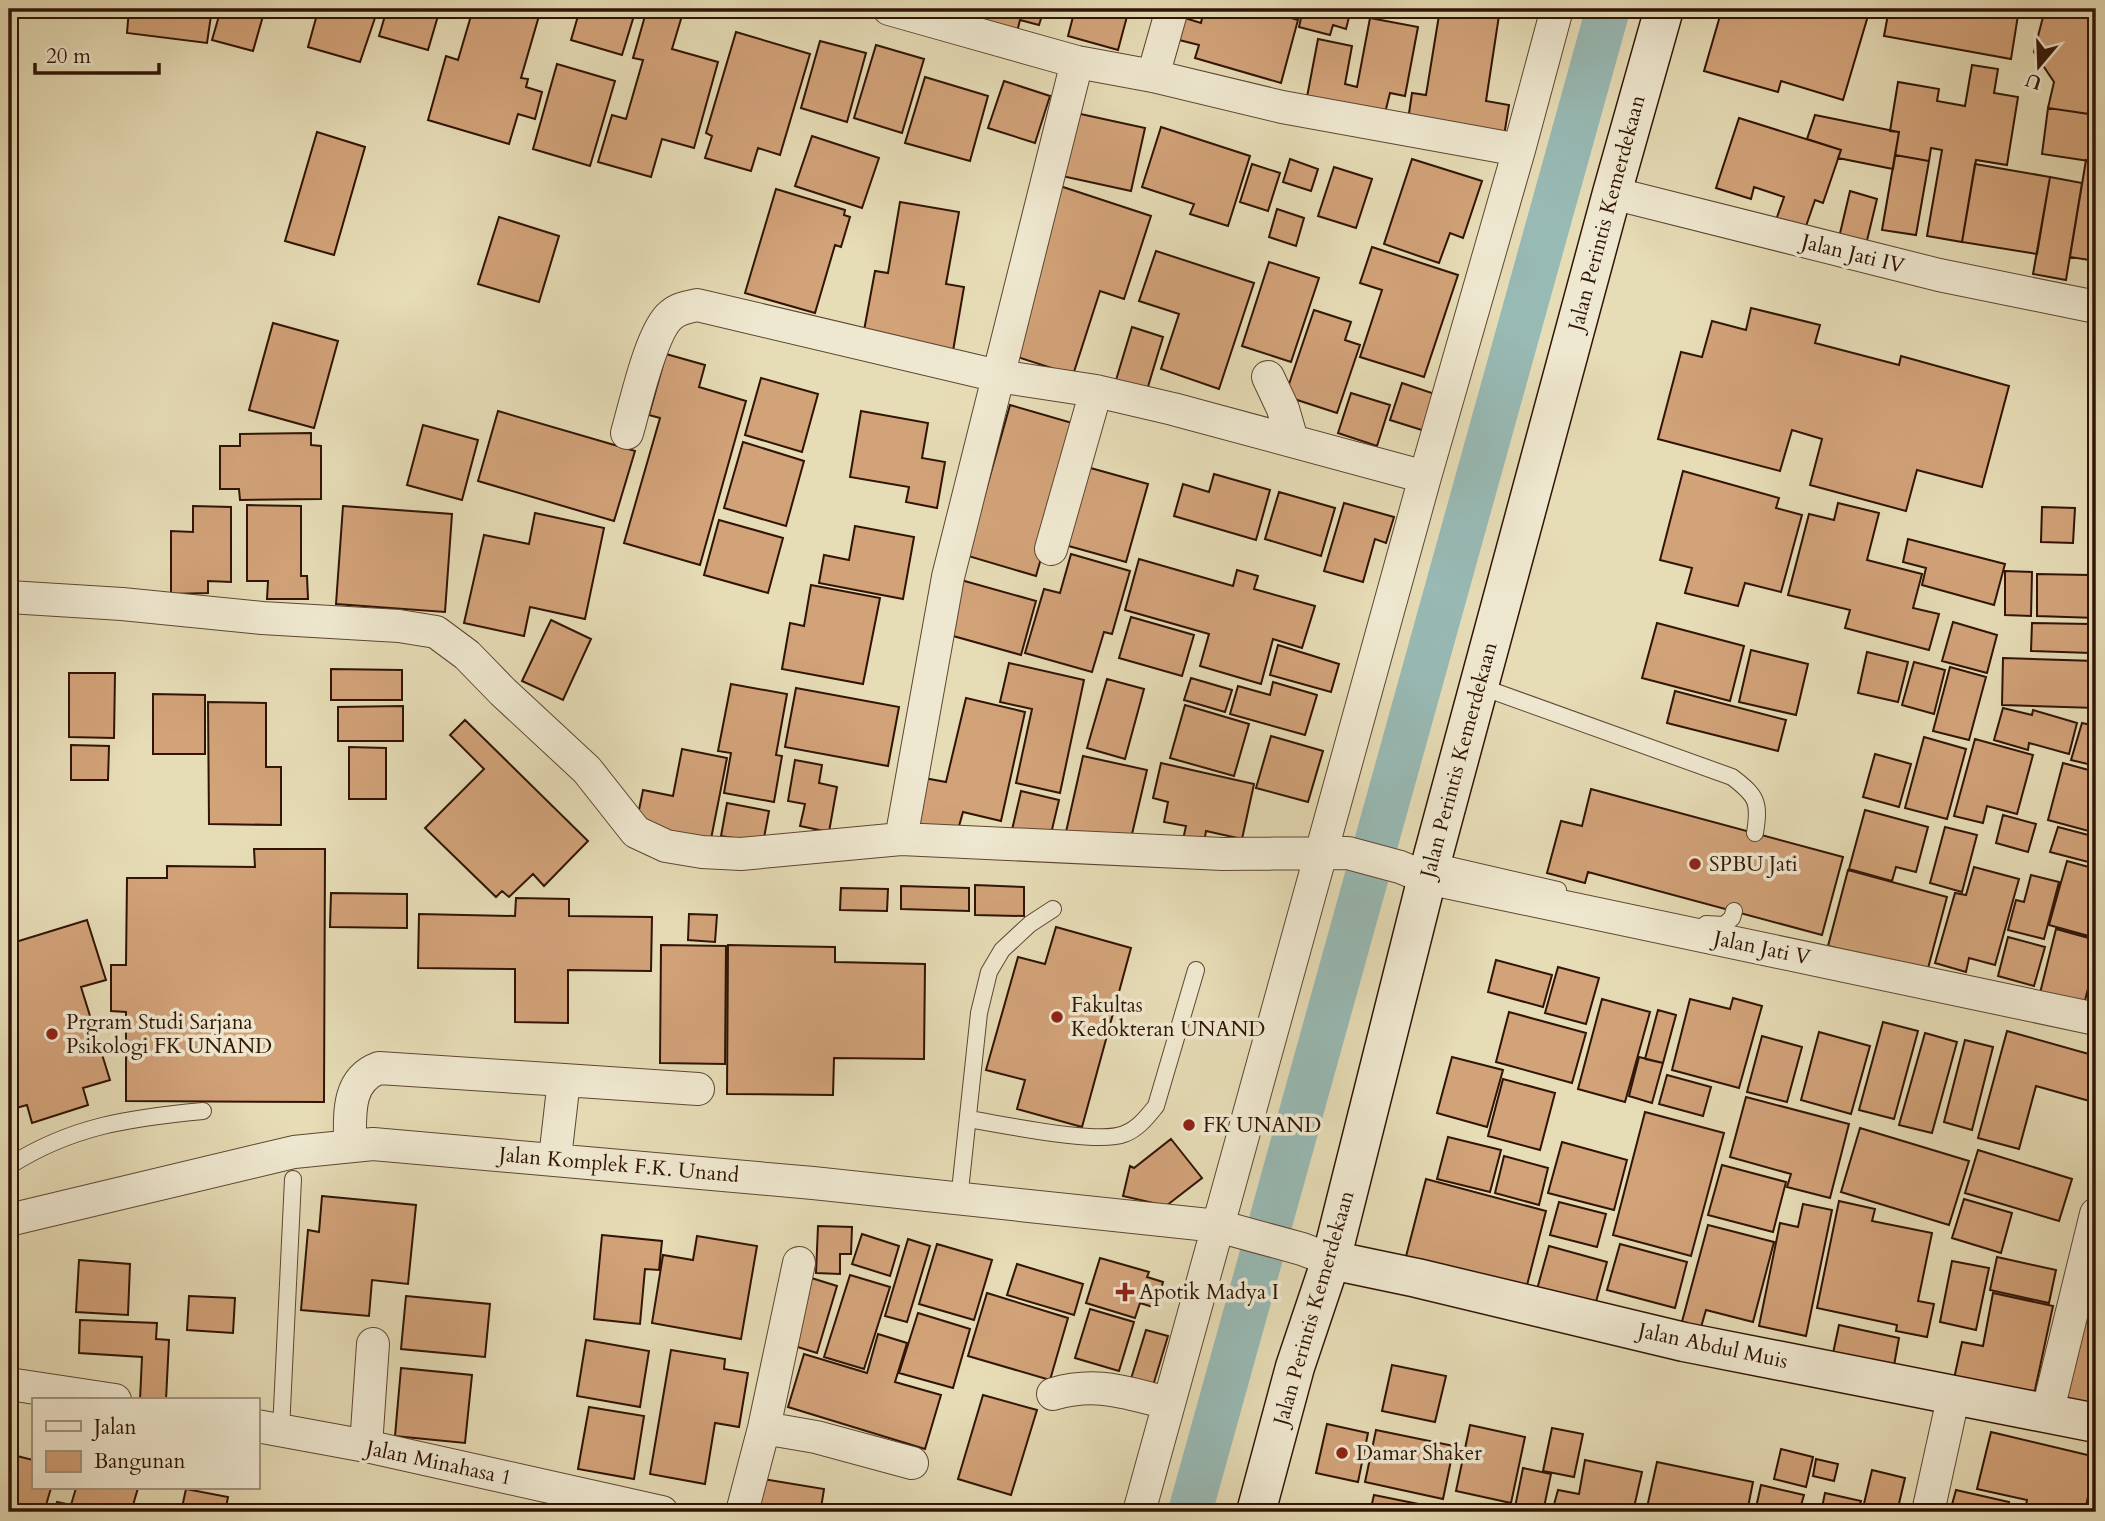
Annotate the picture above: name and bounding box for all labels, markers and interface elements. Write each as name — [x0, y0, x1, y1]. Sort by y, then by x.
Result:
scale bar — [35, 32, 159, 76]
north arrow — [2004, 32, 2074, 102]
text: 20 m — [46, 42, 91, 71]
text: U — [2022, 66, 2045, 96]
street label: Jalan Perintis Kemerdekaan — [1561, 92, 1652, 337]
street label: Jalan Jati IV — [1796, 226, 1908, 281]
street label: Jalan Perintis Kemerdekaan — [1413, 639, 1504, 884]
place label: SPBU Jati — [1709, 850, 1798, 879]
marker: SPBU Jati — [1687, 856, 1703, 872]
street label: Jalan Jati V — [1708, 923, 1813, 972]
place label: Fakultas Kedokteran UNAND — [1071, 991, 1265, 1044]
place label: Prgram Studi Sarjana Psikologi FK UNAND — [66, 1008, 272, 1061]
marker: Fakultas Kedokteran UNAND — [1049, 1009, 1065, 1025]
marker: Prgram Studi Sarjana Psikologi FK UNAND — [44, 1026, 60, 1042]
place label: FK UNAND — [1203, 1111, 1321, 1140]
marker: FK UNAND — [1181, 1117, 1197, 1133]
street label: Jalan Komplek F.K. Unand — [495, 1140, 740, 1190]
street label: Jalan Perintis Kemerdekaan — [1266, 1187, 1361, 1432]
place label: Apotik Madya I — [1139, 1278, 1279, 1307]
marker: Apotik Madya I — [1117, 1284, 1133, 1300]
street label: Jalan Abdul Muis — [1633, 1315, 1791, 1376]
legend — [32, 1398, 259, 1490]
text: Jalan — [91, 1413, 137, 1442]
street label: Jalan Minahasa 1 — [361, 1433, 514, 1493]
place label: Damar Shaker — [1356, 1439, 1482, 1468]
marker: Damar Shaker — [1334, 1445, 1350, 1461]
text: Bangunan — [94, 1447, 186, 1476]

